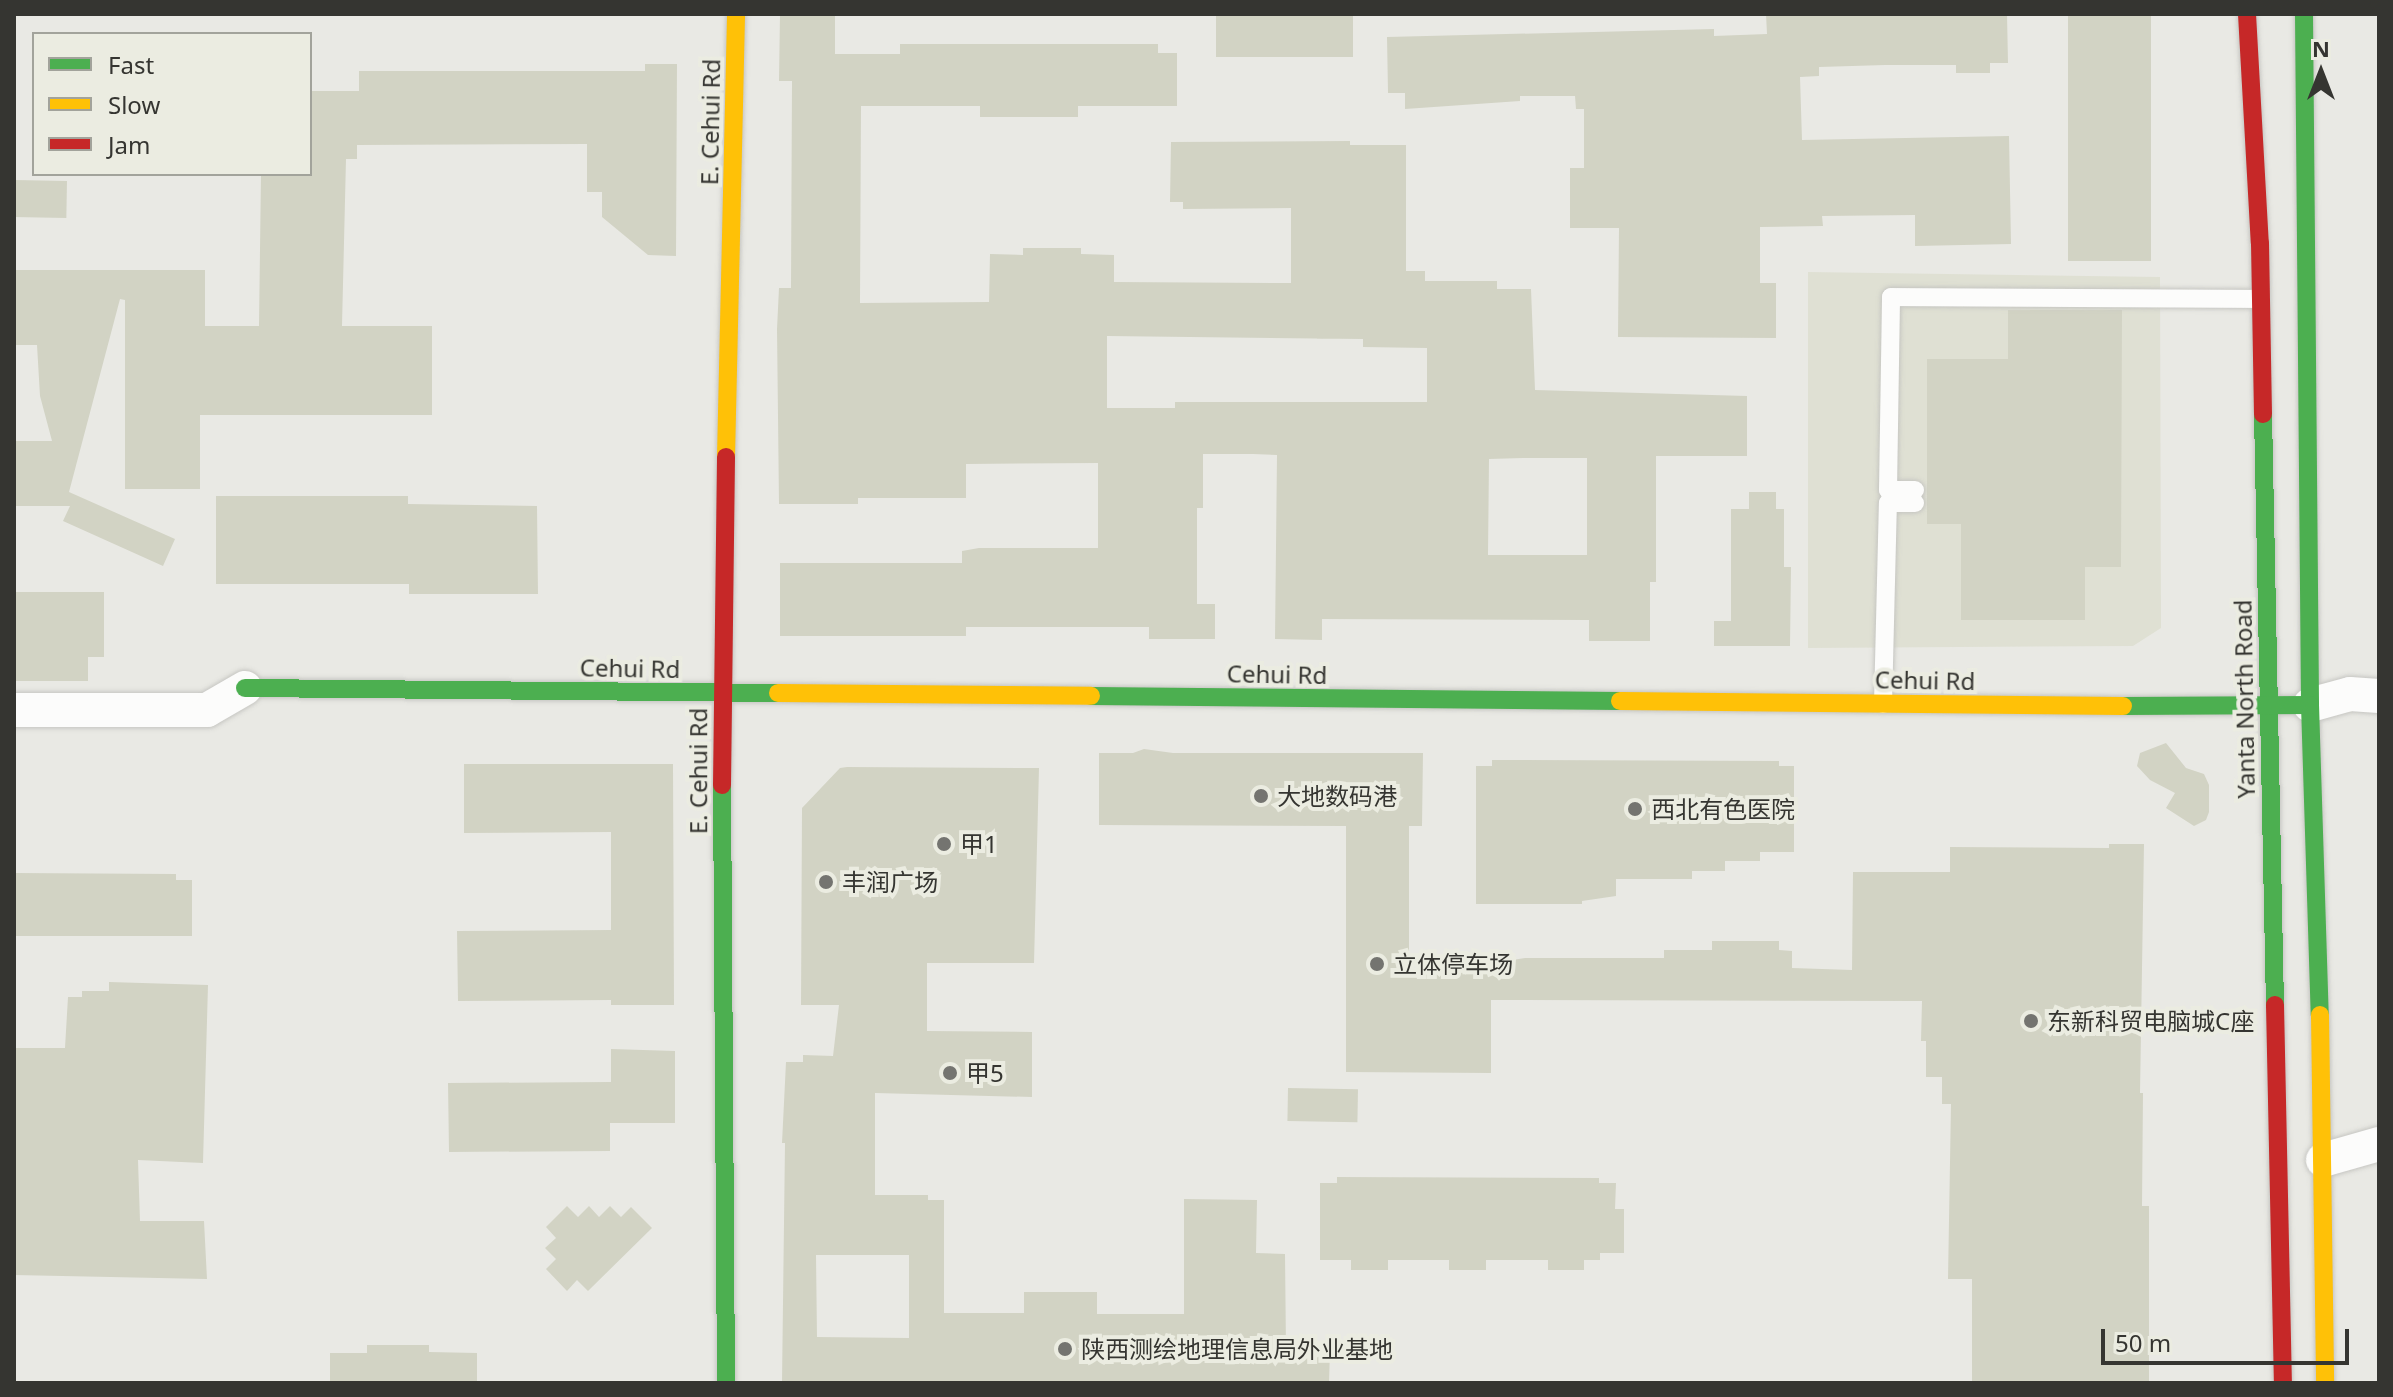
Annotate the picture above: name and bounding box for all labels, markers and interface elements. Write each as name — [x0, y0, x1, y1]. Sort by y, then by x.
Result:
legend — [32, 32, 312, 176]
north arrow — [2281, 32, 2361, 112]
text: N — [2312, 33, 2330, 63]
text: Fast — [108, 48, 154, 81]
street label: E. Cehui Rd — [694, 59, 726, 185]
text: Slow — [108, 88, 160, 121]
text: Jam — [108, 128, 150, 161]
street label: Yanta North Road — [2228, 599, 2260, 799]
street label: Cehui Rd — [580, 653, 680, 683]
street label: Cehui Rd — [1227, 659, 1327, 689]
street label: Cehui Rd — [1875, 665, 1975, 695]
street label: E. Cehui Rd — [684, 708, 712, 834]
place label: 大地数码港 — [1277, 782, 1397, 810]
marker: 大地数码港 — [1252, 787, 1270, 805]
place label: 西北有色医院 — [1651, 795, 1795, 823]
marker: 西北有色医院 — [1626, 800, 1644, 818]
place label: 甲1 — [960, 830, 998, 858]
marker: 甲1 — [935, 835, 953, 853]
place label: 丰润广场 — [842, 868, 938, 896]
marker: 丰润广场 — [817, 873, 835, 891]
place label: 立体停车场 — [1393, 950, 1513, 978]
marker: 立体停车场 — [1368, 955, 1386, 973]
place label: 东新科贸电脑城C座 — [2047, 1007, 2254, 1035]
marker: 东新科贸电脑城C座 — [2022, 1012, 2040, 1030]
place label: 甲5 — [966, 1059, 1004, 1087]
marker: 甲5 — [941, 1064, 959, 1082]
scale bar — [2105, 1313, 2353, 1363]
text: 50 m — [2115, 1326, 2171, 1359]
place label: 陕西测绘地理信息局外业基地 — [1081, 1335, 1393, 1363]
marker: 陕西测绘地理信息局外业基地 — [1056, 1340, 1074, 1358]

